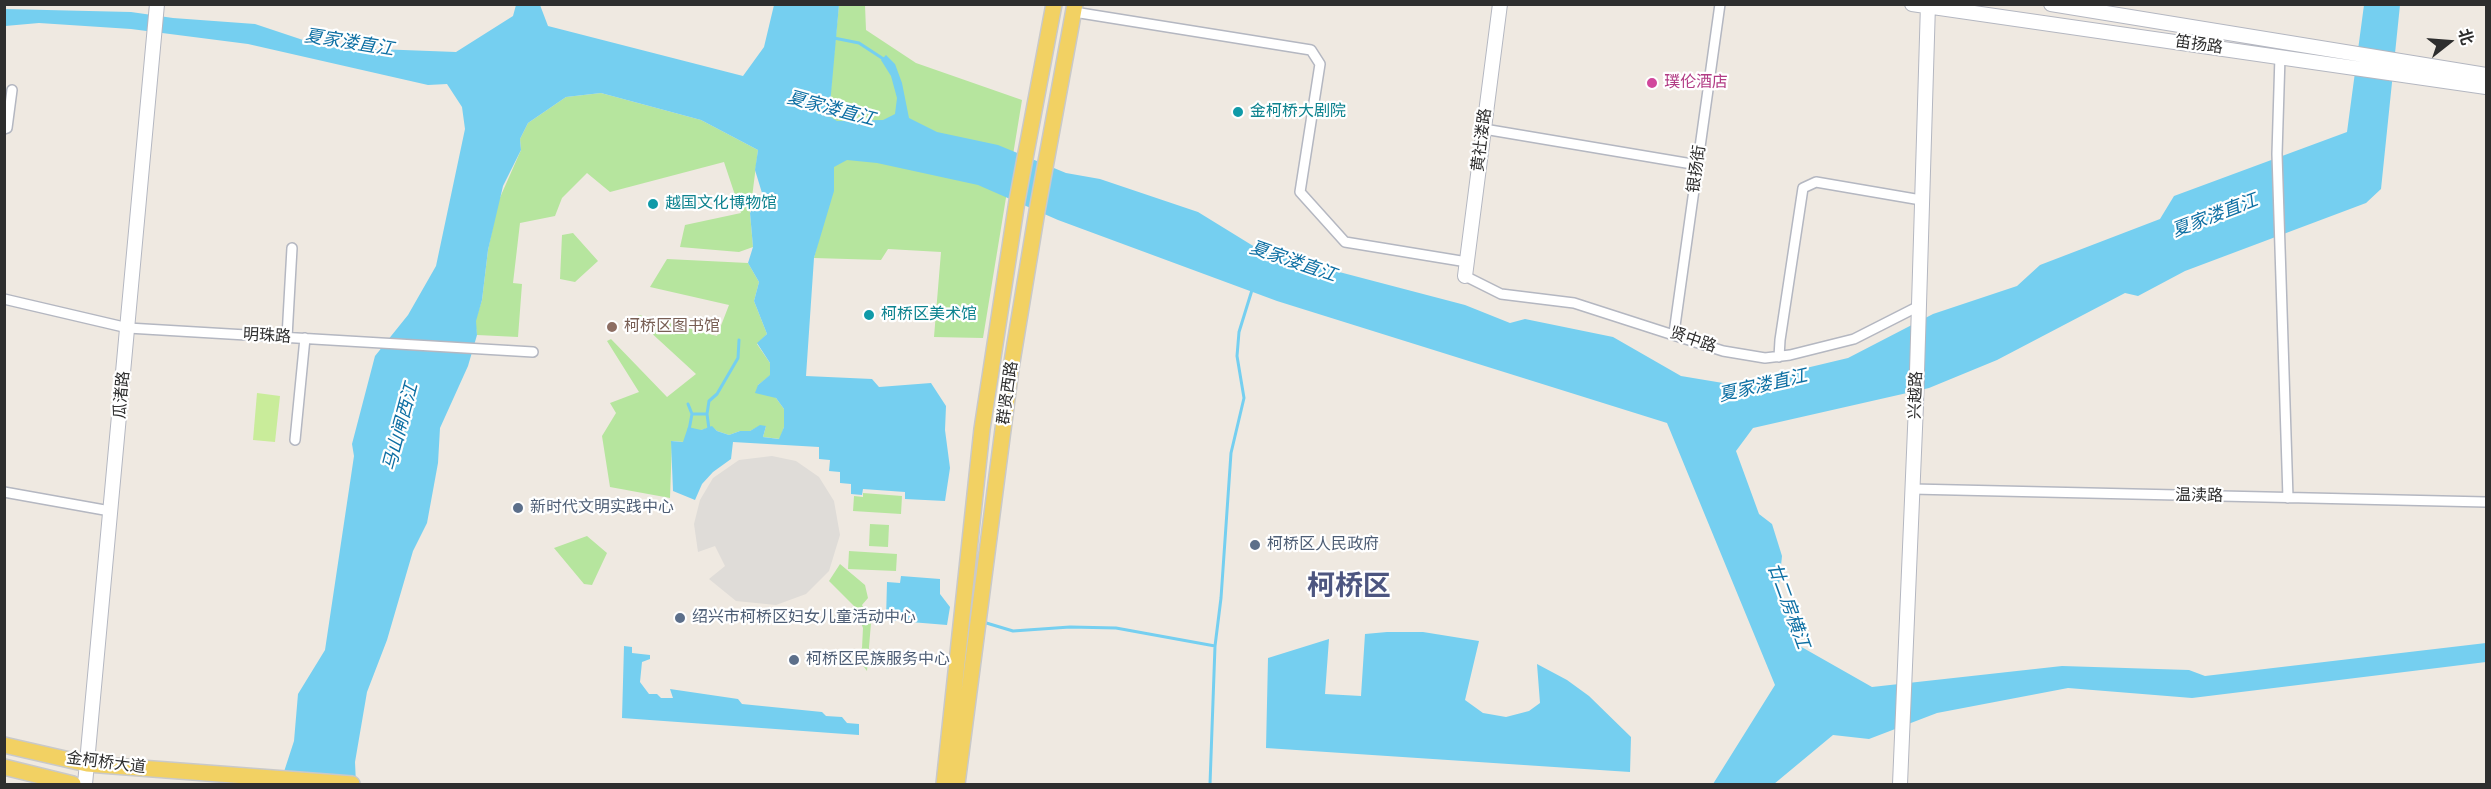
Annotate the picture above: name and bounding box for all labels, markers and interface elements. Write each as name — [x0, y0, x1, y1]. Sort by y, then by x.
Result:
north arrow — [2419, 12, 2479, 72]
water label: 夏家溇直江 — [303, 25, 395, 61]
text: 北 — [2453, 26, 2479, 48]
street label: 笛扬路 — [2174, 32, 2224, 58]
place label: 璞伦酒店 — [1664, 73, 1728, 93]
marker: 璞伦酒店 — [1645, 76, 1659, 90]
water label: 夏家溇直江 — [785, 87, 877, 131]
place label: 金柯桥大剧院 — [1250, 102, 1346, 122]
marker: 金柯桥大剧院 — [1231, 105, 1245, 119]
street label: 黄社溇路 — [1469, 107, 1495, 173]
street label: 银扬街 — [1684, 144, 1710, 194]
water label: 夏家溇直江 — [2169, 190, 2261, 242]
place label: 越国文化博物馆 — [665, 194, 777, 214]
marker: 越国文化博物馆 — [646, 197, 660, 211]
water label: 夏家溇直江 — [1247, 237, 1339, 287]
place label: 柯桥区美术馆 — [881, 305, 977, 325]
marker: 柯桥区美术馆 — [862, 308, 876, 322]
place label: 柯桥区图书馆 — [624, 317, 720, 337]
marker: 柯桥区图书馆 — [605, 320, 619, 334]
street label: 贤中路 — [1667, 323, 1719, 357]
street label: 明珠路 — [243, 325, 291, 347]
street label: 群贤西路 — [994, 360, 1022, 426]
water label: 夏家溇直江 — [1717, 365, 1809, 407]
street label: 瓜渚路 — [110, 370, 134, 420]
street label: 兴越路 — [1906, 371, 1926, 419]
water label: 马山闸西江 — [379, 381, 423, 473]
street label: 温渎路 — [2175, 486, 2223, 506]
place label: 新时代文明实践中心 — [530, 498, 674, 518]
marker: 新时代文明实践中心 — [511, 501, 525, 515]
place label: 柯桥区人民政府 — [1267, 535, 1379, 555]
marker: 柯桥区人民政府 — [1248, 538, 1262, 552]
water label: 廿二房横江 — [1762, 560, 1814, 652]
district label: 柯桥区 — [1307, 570, 1391, 604]
place label: 绍兴市柯桥区妇女儿童活动中心 — [692, 608, 916, 628]
marker: 绍兴市柯桥区妇女儿童活动中心 — [673, 611, 687, 625]
place label: 柯桥区民族服务中心 — [806, 650, 950, 670]
marker: 柯桥区民族服务中心 — [787, 653, 801, 667]
street label: 金柯桥大道 — [65, 749, 147, 777]

